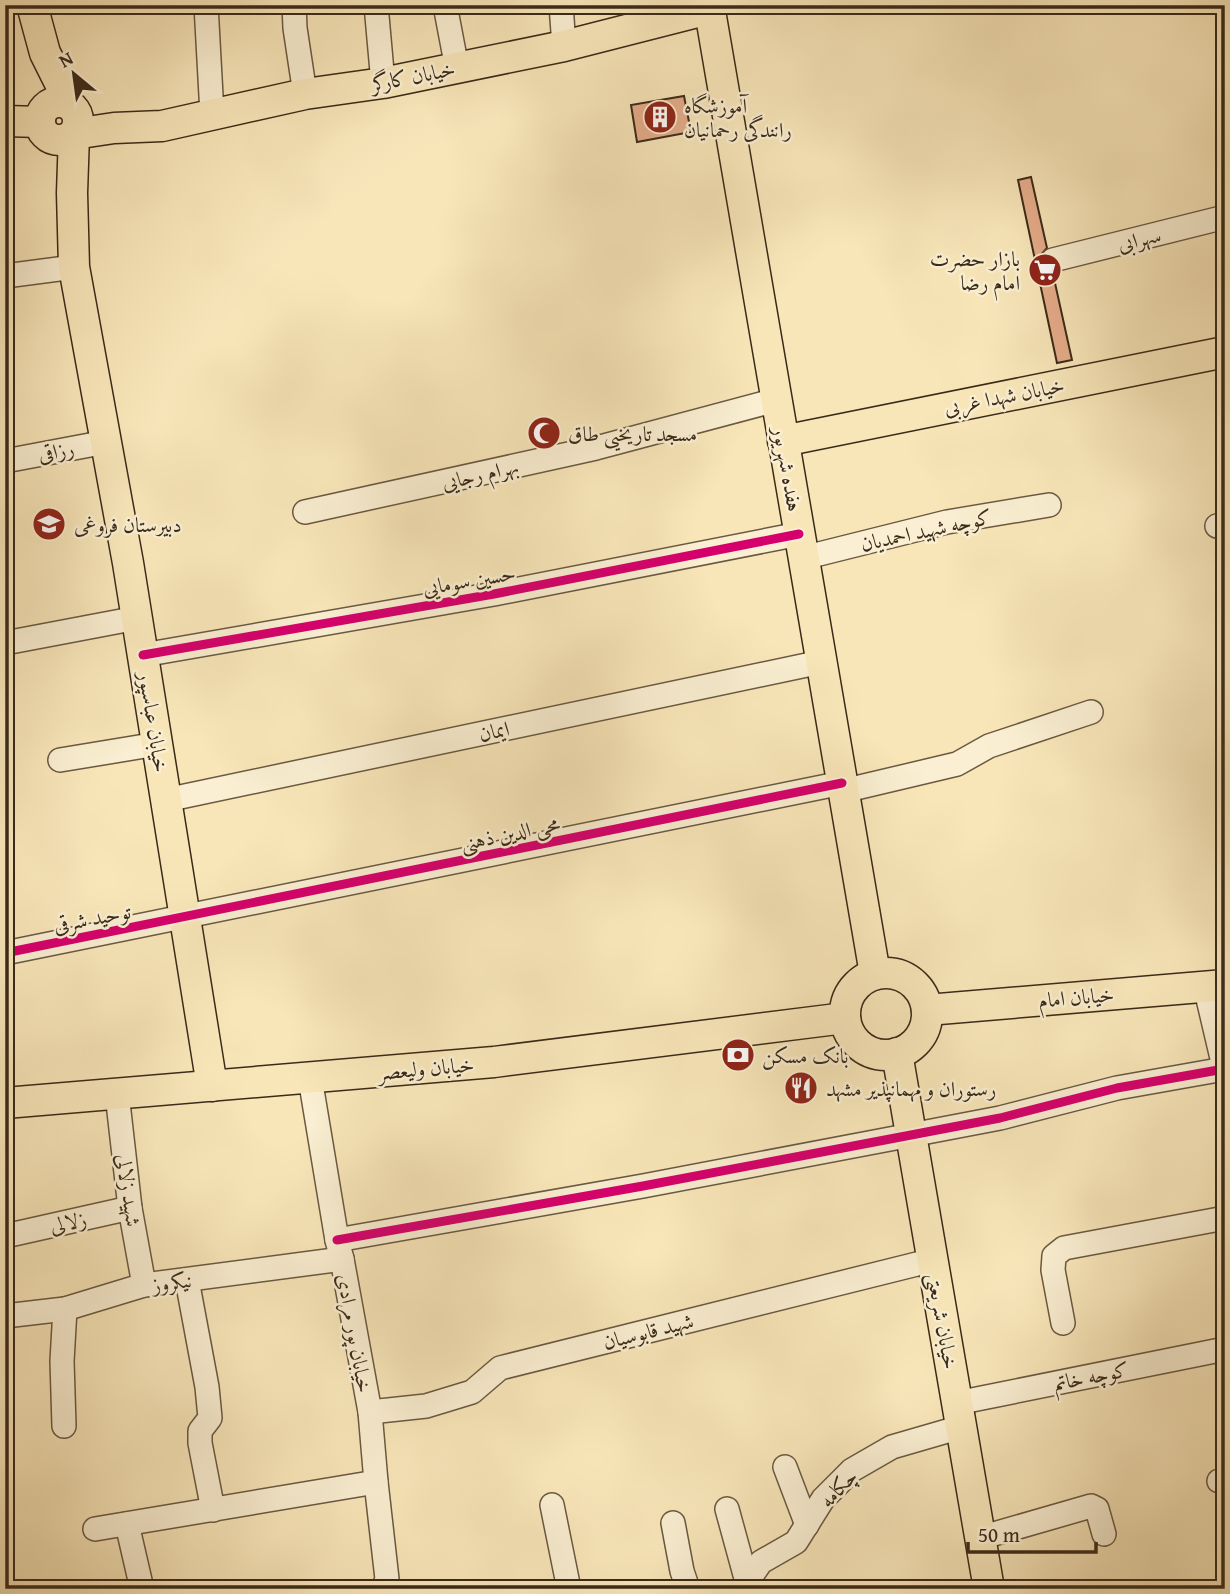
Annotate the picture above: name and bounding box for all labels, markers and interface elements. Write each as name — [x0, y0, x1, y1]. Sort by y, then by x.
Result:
north arrow — [38, 38, 108, 108]
text: N — [53, 44, 78, 74]
street label: خیابان کارگر — [366, 53, 458, 100]
place label: آموزشگاه رانندگی رحمانیان — [684, 90, 792, 145]
building icon: آموزشگاه رانندگی رحمانیان — [641, 98, 679, 136]
street label: سهرابی — [1114, 219, 1164, 259]
place label: بازار حضرت امام رضا — [930, 243, 1020, 301]
supermarket icon: بازار حضرت امام رضا — [1026, 251, 1064, 289]
street label: خیابان شهدا غربی — [941, 369, 1067, 423]
mosque icon: مسجد تاریخیی طاق — [525, 414, 563, 452]
place label: مسجد تاریخیی طاق — [568, 418, 697, 452]
street label: هفده شهریور — [765, 422, 811, 514]
street label: رزاقی — [35, 432, 77, 470]
street label: بهرام رجایی — [438, 450, 522, 501]
street label: کوچه شهید احمدیان — [857, 501, 995, 559]
school or university icon: دبیرستان فروغی — [30, 505, 68, 543]
place label: دبیرستان فروغی — [74, 509, 182, 540]
street label: حسین سومایی — [420, 557, 518, 603]
street label: خیابان عباسپور — [130, 667, 177, 775]
street label: ایمان — [476, 713, 512, 749]
street label: محی الدین ذهنی — [457, 807, 563, 859]
street label: توحید شرقی — [51, 895, 134, 941]
street label: خیابان امام — [1037, 978, 1116, 1019]
bank icon: بانک مسکن — [719, 1036, 757, 1074]
place label: بانک مسکن — [762, 1040, 849, 1071]
street label: خیابان ولیعصر — [375, 1048, 475, 1088]
restaurant icon: رستوران و مهمانپذیر مشهد — [782, 1069, 820, 1107]
place label: رستوران و مهمانپذیر مشهد — [826, 1073, 996, 1104]
street label: شهید زلالی — [109, 1151, 149, 1229]
street label: زلالی — [47, 1203, 89, 1241]
street label: نیکروز — [148, 1264, 194, 1300]
street label: خیابان شریعتی — [919, 1270, 967, 1372]
street label: خیابان پور مرادی — [329, 1271, 381, 1395]
street label: شهید قابوسیان — [599, 1305, 697, 1357]
street label: کوچه خاتم — [1051, 1353, 1132, 1401]
street label: چکامه — [812, 1461, 864, 1515]
scale bar — [968, 1510, 1095, 1554]
text: 50 m — [978, 1519, 1020, 1550]

